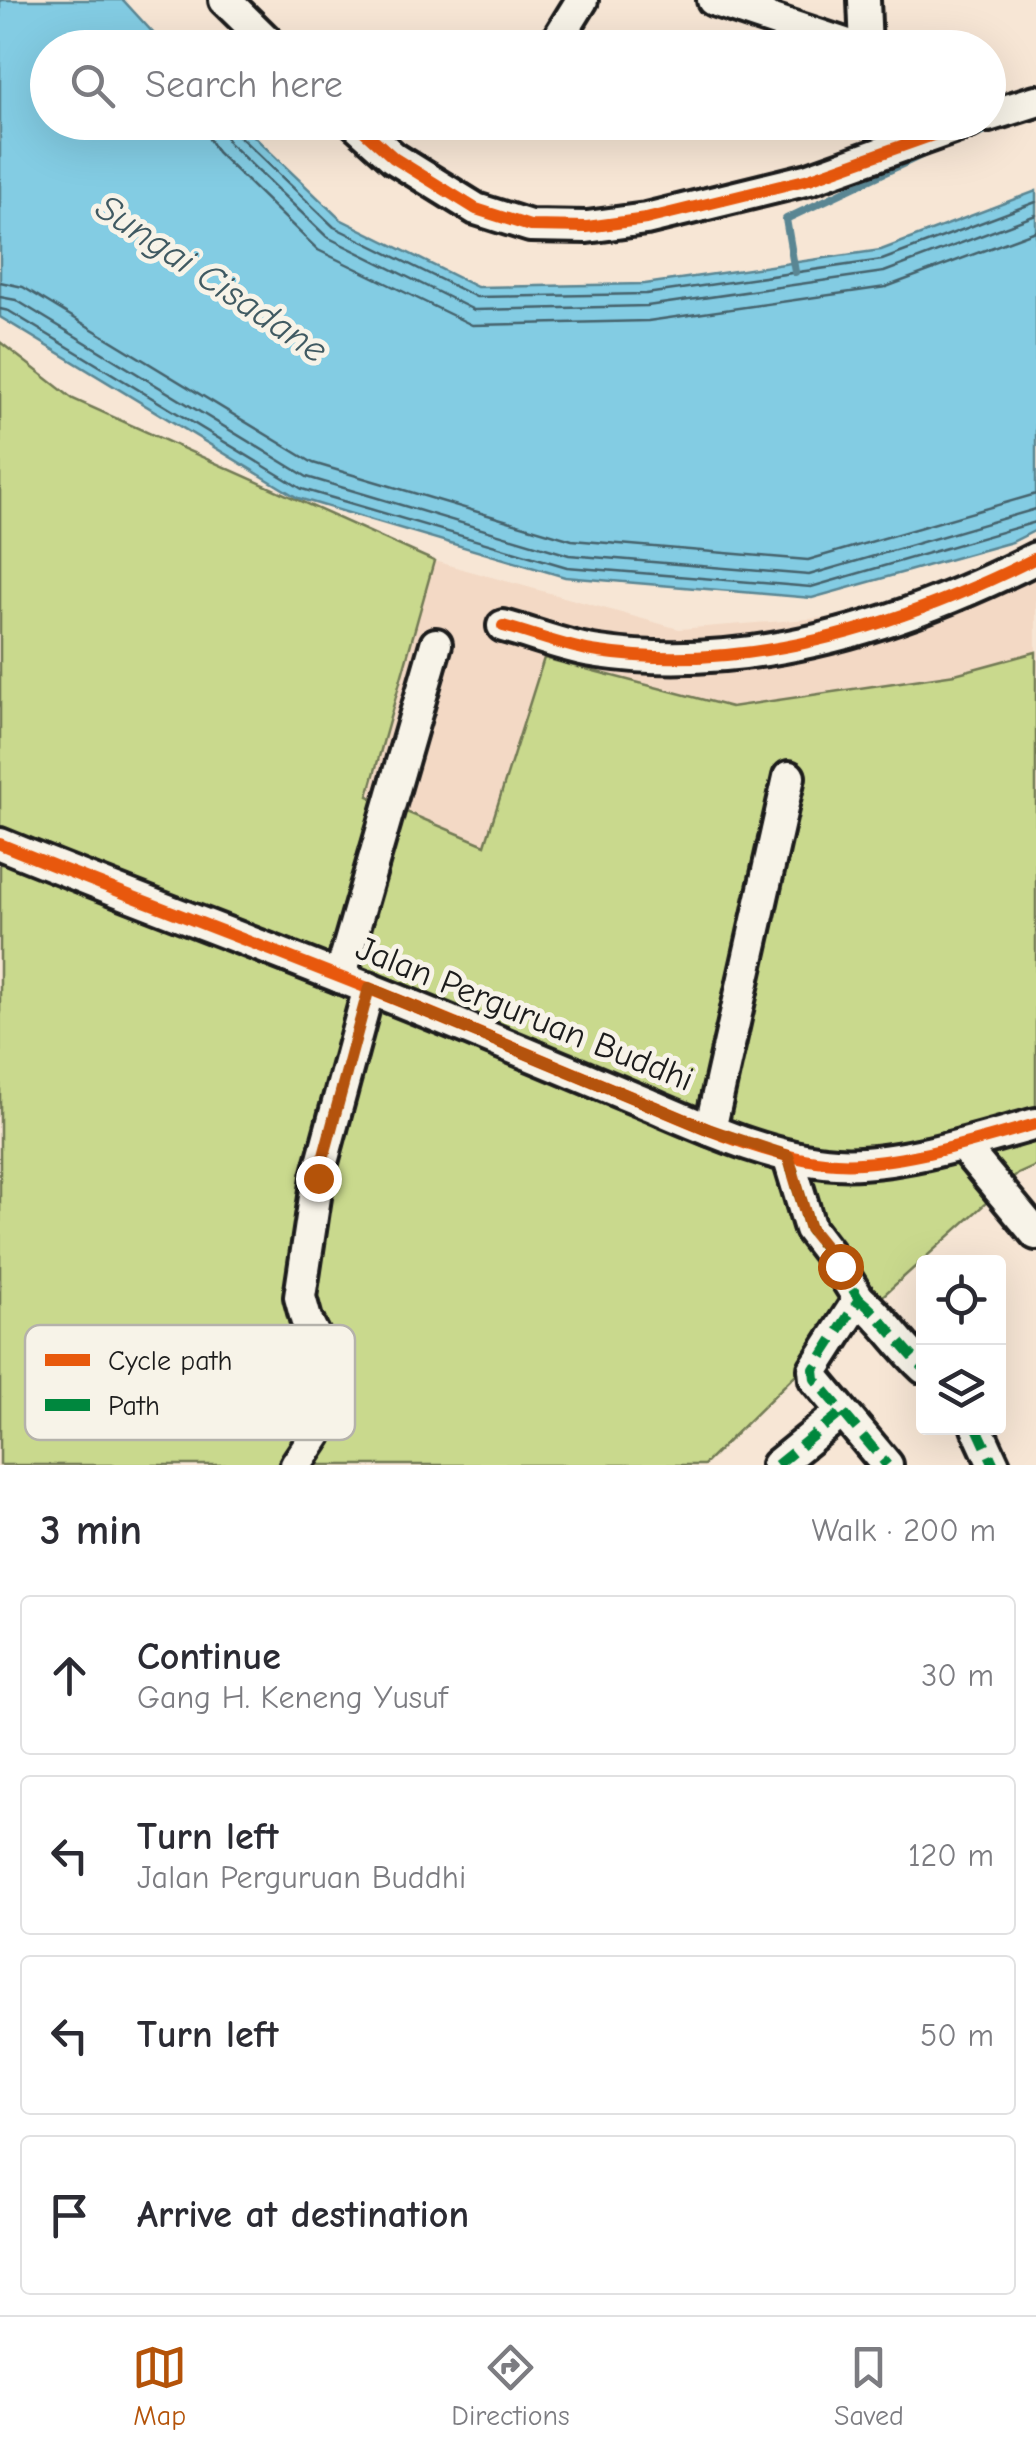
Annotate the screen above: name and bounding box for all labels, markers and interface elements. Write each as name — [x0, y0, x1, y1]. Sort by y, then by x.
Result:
search box — [30, 30, 1006, 140]
icon: search — [65, 58, 120, 113]
text: Search here — [145, 63, 343, 107]
water label: Sungai Cisadane — [87, 185, 336, 372]
street label: Jalan Perguruan Buddhi — [350, 927, 699, 1100]
route end — [296, 1156, 342, 1202]
route start — [818, 1244, 864, 1290]
map controls — [916, 1255, 1006, 1435]
button: locate — [916, 1255, 1006, 1345]
legend — [25, 1325, 355, 1440]
text: Cycle path — [108, 1345, 233, 1377]
button: layers — [916, 1345, 1006, 1435]
text: Path — [108, 1390, 160, 1422]
text: 3 min — [40, 1506, 142, 1555]
text: Walk · 200 m — [812, 1512, 996, 1549]
text: Continue — [137, 1635, 281, 1679]
icon: ahead — [42, 1648, 97, 1703]
text: 30 m — [921, 1657, 994, 1694]
text: Gang H. Keneng Yusuf — [137, 1679, 447, 1716]
text: Turn left — [137, 1815, 278, 1859]
icon: left — [42, 1828, 97, 1883]
text: 120 m — [908, 1837, 994, 1874]
text: Jalan Perguruan Buddhi — [137, 1859, 466, 1896]
icon: left — [42, 2008, 97, 2063]
text: Turn left — [137, 2013, 278, 2057]
text: 50 m — [920, 2017, 994, 2054]
icon: arrive — [42, 2188, 97, 2243]
text: Arrive at destination — [137, 2193, 469, 2237]
tab: Map — [132, 2340, 187, 2432]
tab: Directions — [451, 2340, 570, 2432]
tab: Saved — [834, 2340, 904, 2432]

